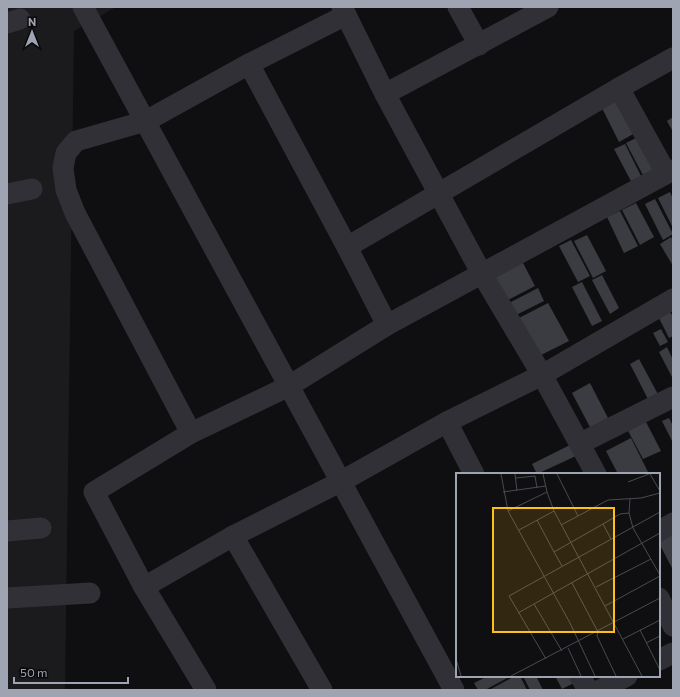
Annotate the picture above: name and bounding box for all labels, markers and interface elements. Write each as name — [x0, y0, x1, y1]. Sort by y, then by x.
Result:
north arrow — [12, 12, 52, 52]
text: N — [28, 15, 36, 28]
inset map — [456, 473, 660, 677]
scale bar — [14, 659, 128, 685]
text: 50 m — [20, 665, 48, 679]

